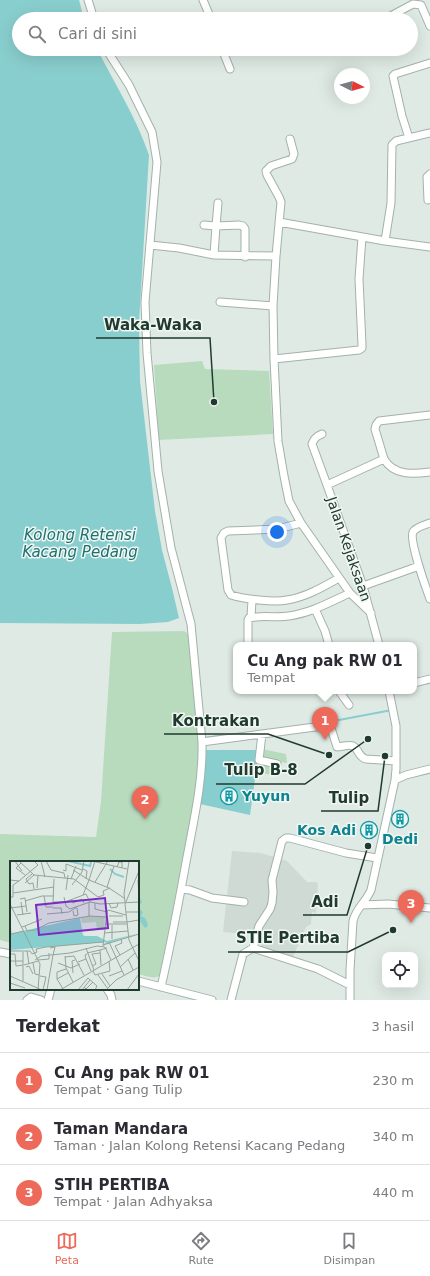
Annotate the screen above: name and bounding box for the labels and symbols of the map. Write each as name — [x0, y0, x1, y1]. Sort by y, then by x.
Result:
north arrow — [334, 68, 370, 104]
callout: Waka-Waka — [96, 311, 210, 338]
text: Waka-Waka — [104, 316, 202, 334]
street label: Jalan Kejaksaan — [323, 494, 374, 603]
your location — [267, 522, 287, 542]
water label: Kolong Retensi Kacang Pedang — [22, 526, 138, 561]
callout: Kontrakan — [164, 707, 268, 734]
pin: 1 — [312, 707, 338, 740]
text: Kontrakan — [172, 712, 260, 730]
callout: Tulip B-8 — [216, 757, 305, 784]
text: Tulip B-8 — [224, 761, 298, 779]
callout: Tulip — [321, 784, 378, 811]
pin: 2 — [132, 786, 158, 819]
building icon: Yuyun — [219, 786, 239, 806]
place label: Yuyun — [241, 788, 290, 804]
text: Tulip — [329, 789, 369, 807]
building icon: Dedi — [390, 809, 410, 829]
building icon: Kos Adi — [359, 820, 379, 840]
place label: Kos Adi — [297, 822, 356, 838]
place label: Dedi — [382, 831, 418, 847]
inset map — [10, 861, 139, 990]
callout: Adi — [303, 888, 347, 915]
pin: 3 — [398, 890, 424, 923]
text: Adi — [311, 893, 339, 911]
callout: STIE Pertiba — [228, 925, 348, 952]
text: STIE Pertiba — [236, 929, 340, 947]

